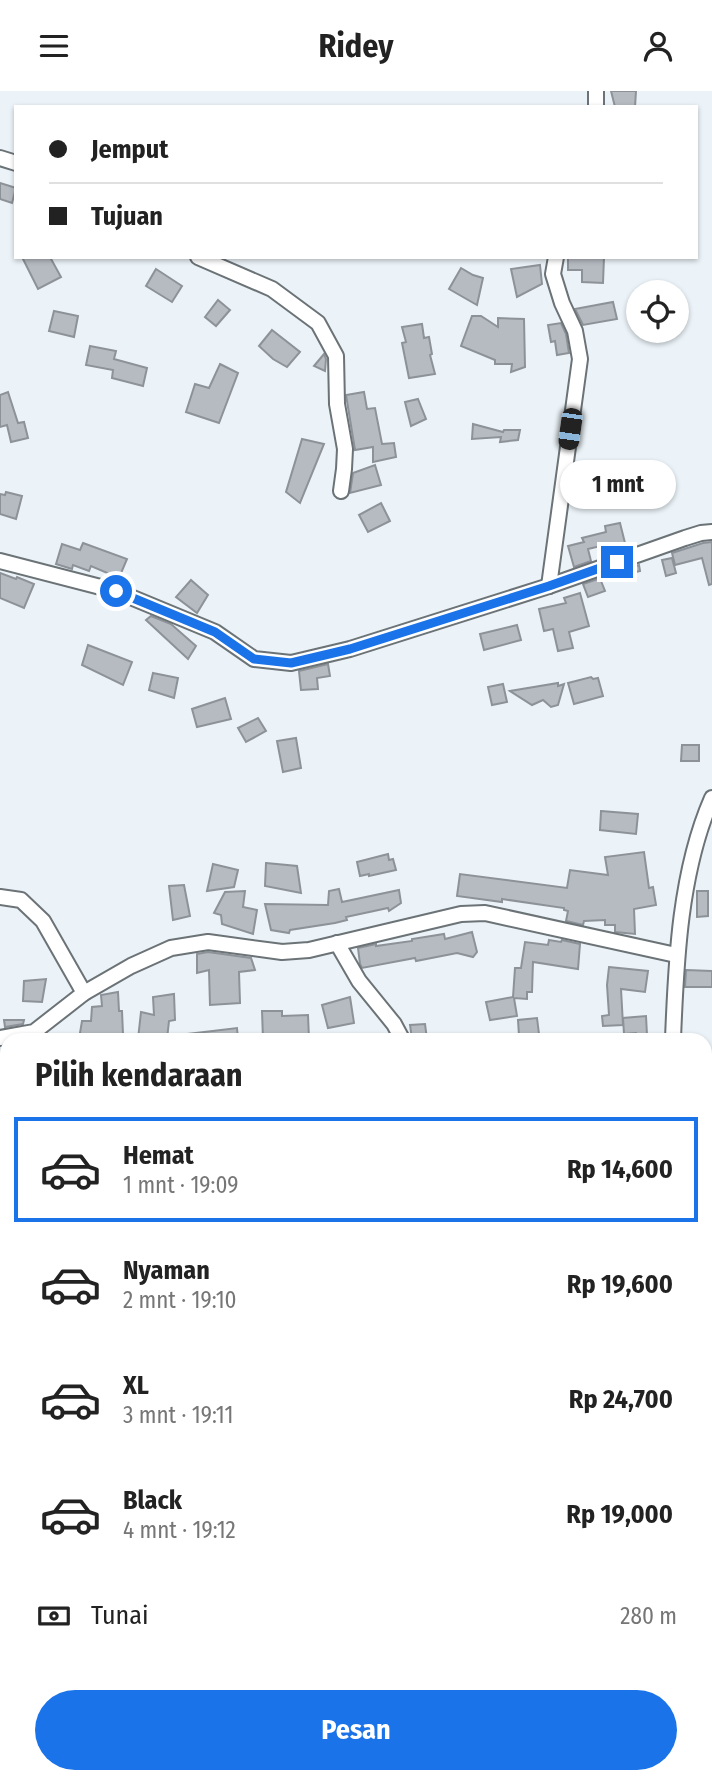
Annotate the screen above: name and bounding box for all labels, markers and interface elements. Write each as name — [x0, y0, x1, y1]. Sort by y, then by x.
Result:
icon: menu — [35, 27, 73, 65]
text: Ridey — [319, 27, 393, 65]
icon: person — [639, 27, 677, 65]
text: Jemput — [91, 134, 168, 165]
text: Tujuan — [91, 201, 163, 232]
map controls — [626, 280, 689, 343]
button: locate — [626, 280, 689, 343]
car — [557, 407, 584, 451]
callout: 1 mnt — [559, 461, 675, 510]
text: 1 mnt — [592, 470, 644, 498]
route end — [601, 546, 633, 578]
route start — [100, 575, 132, 607]
text: Pilih kendaraan — [35, 1056, 243, 1094]
icon: car — [39, 1138, 102, 1201]
text: Hemat — [123, 1140, 194, 1171]
text: Rp 14,600 — [567, 1154, 673, 1185]
text: 1 mnt · 19:09 — [123, 1171, 238, 1199]
icon: car — [39, 1253, 102, 1316]
text: Nyaman — [123, 1255, 210, 1286]
text: Rp 19,600 — [567, 1269, 673, 1300]
text: 2 mnt · 19:10 — [123, 1286, 237, 1314]
icon: car — [39, 1368, 102, 1431]
text: XL — [123, 1370, 149, 1401]
text: Rp 24,700 — [569, 1384, 673, 1415]
text: 3 mnt · 19:11 — [123, 1401, 234, 1429]
icon: car — [39, 1483, 102, 1546]
text: Black — [123, 1485, 182, 1516]
text: Rp 19,000 — [566, 1499, 673, 1530]
text: 4 mnt · 19:12 — [123, 1516, 236, 1544]
icon: cash — [35, 1597, 73, 1635]
text: Tunai — [91, 1600, 149, 1631]
text: 280 m — [620, 1602, 677, 1630]
button: Pesan — [35, 1690, 677, 1770]

